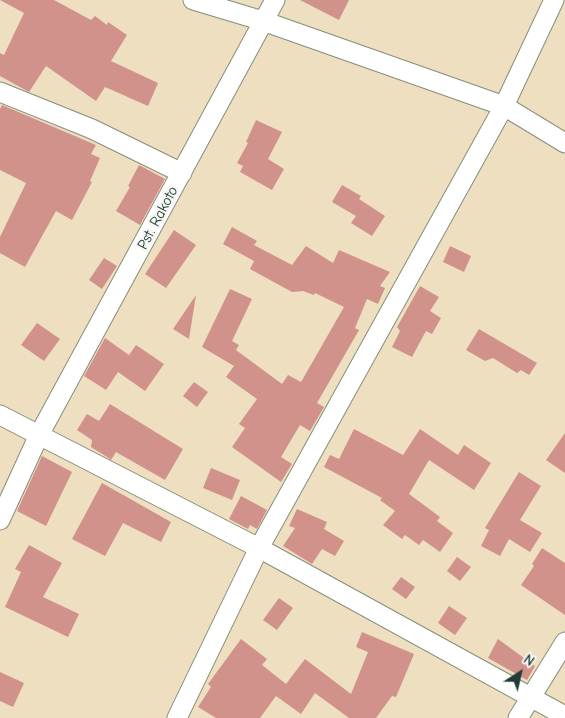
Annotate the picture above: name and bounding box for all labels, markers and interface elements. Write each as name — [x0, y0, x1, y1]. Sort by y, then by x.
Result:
street label: Pst. Rakoto — [134, 183, 182, 253]
north arrow — [495, 648, 545, 698]
text: N — [520, 651, 538, 670]

